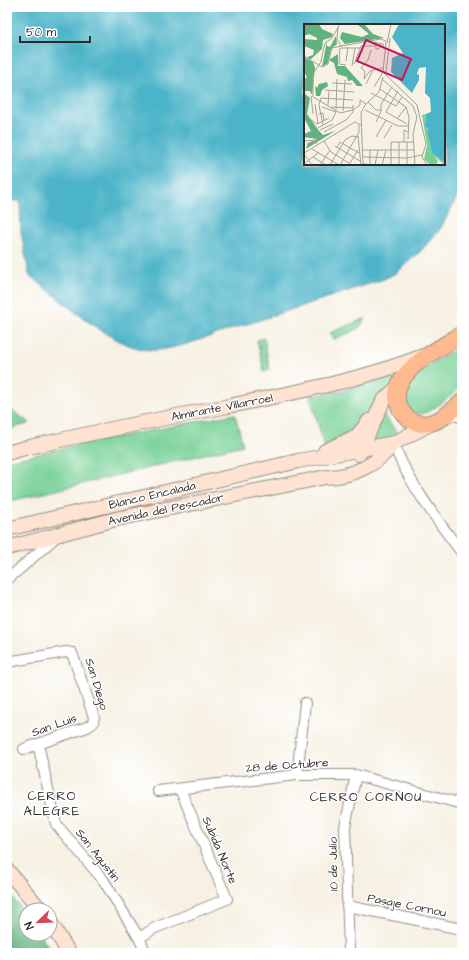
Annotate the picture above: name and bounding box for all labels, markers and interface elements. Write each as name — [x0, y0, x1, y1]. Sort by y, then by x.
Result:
scale bar — [20, 18, 90, 44]
text: 50 m — [26, 24, 57, 41]
inset map — [304, 24, 445, 165]
street label: Almirante Villarroel — [170, 389, 274, 426]
street label: Blanco Encalada — [107, 477, 197, 514]
street label: Avenida del Pescador — [107, 489, 226, 530]
street label: San Diego — [80, 656, 113, 713]
street label: San Luis — [29, 710, 79, 741]
street label: 28 de Octubre — [245, 754, 330, 777]
district label: CERRO ALEGRE — [24, 787, 80, 820]
district label: CERRO CORNOU — [310, 788, 422, 806]
street label: Subida Norte — [198, 814, 242, 887]
street label: San Agustín — [71, 825, 124, 886]
street label: 10 de Julio — [325, 836, 342, 891]
street label: Pasaje Cornou — [366, 890, 448, 921]
north arrow — [18, 902, 58, 942]
text: N — [21, 920, 38, 932]

